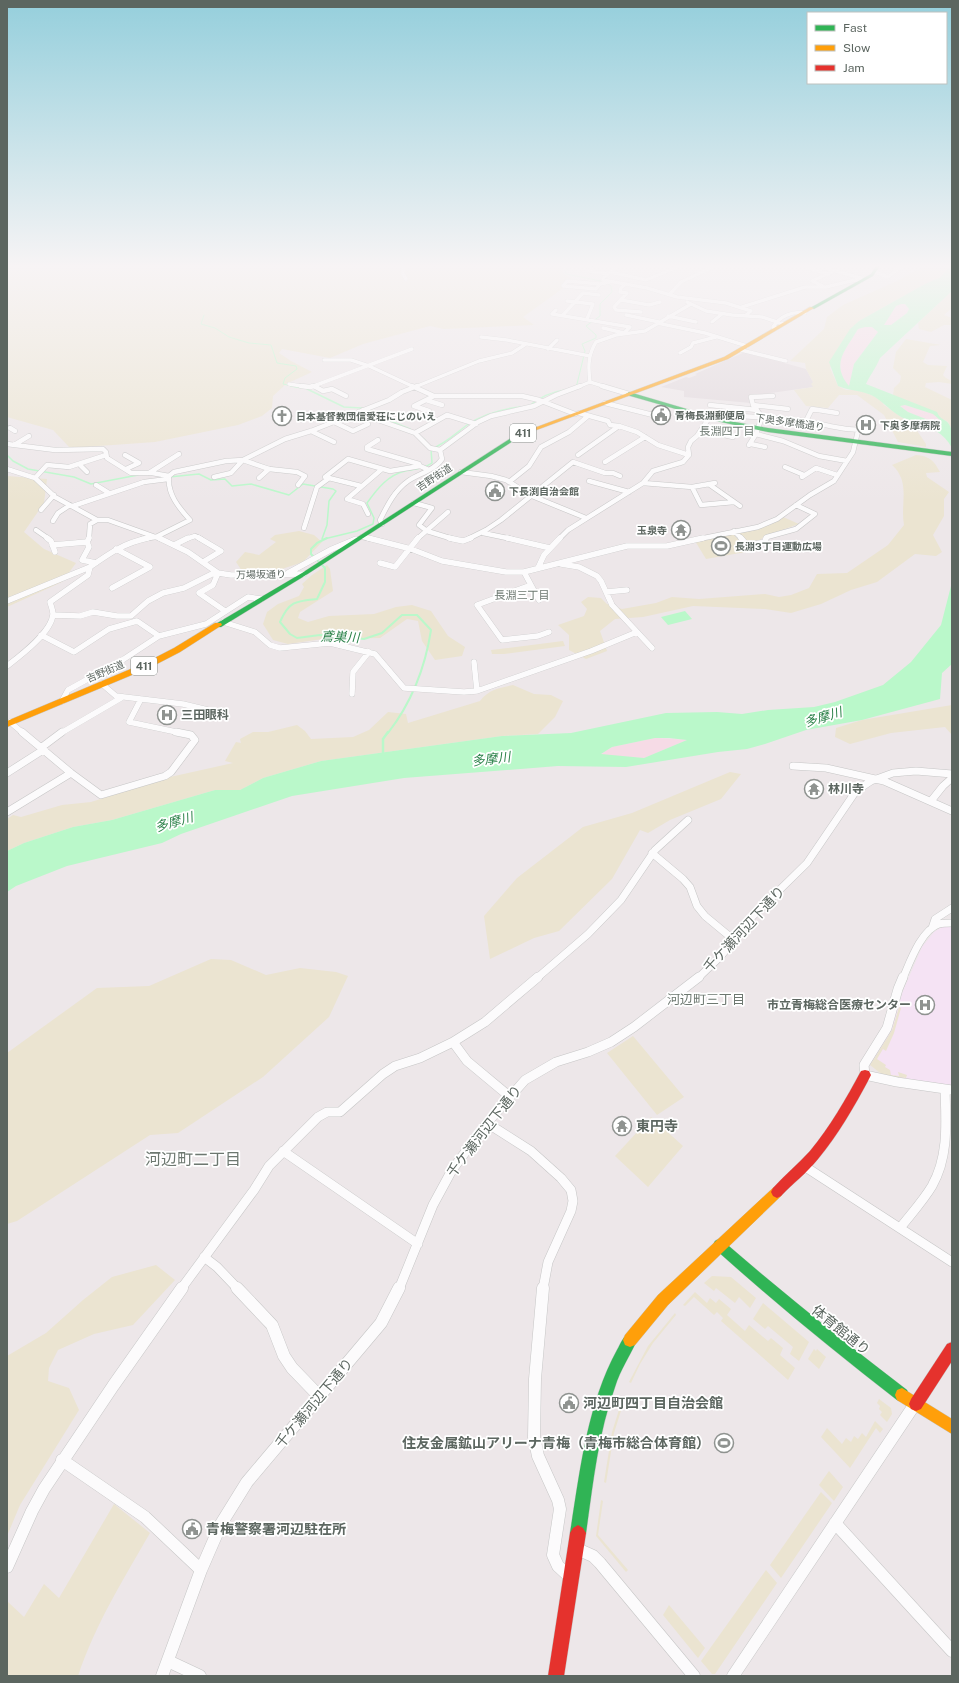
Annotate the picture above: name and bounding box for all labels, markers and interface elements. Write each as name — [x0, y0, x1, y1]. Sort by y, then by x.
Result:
legend — [807, 12, 947, 84]
text: Fast — [843, 21, 868, 35]
text: Slow — [843, 41, 871, 55]
text: Jam — [843, 61, 865, 75]
public building icon: 青梅長淵郵便局 — [650, 404, 672, 426]
church icon: 日本基督教団信愛荘にじのいえ — [271, 405, 293, 427]
place label: 青梅長淵郵便局 — [675, 409, 745, 421]
place label: 日本基督教団信愛荘にじのいえ — [296, 410, 436, 422]
street label: 下奥多摩橋通り — [755, 411, 825, 433]
hospital icon: 下奥多摩病院 — [855, 414, 877, 436]
place label: 下奥多摩病院 — [880, 419, 940, 431]
road number: 411 — [510, 424, 536, 442]
district label: 長淵四丁目 — [700, 425, 755, 437]
street label: 吉野街道 — [414, 461, 454, 493]
public building icon: 下長渕自治会館 — [484, 480, 506, 502]
place label: 下長渕自治会館 — [509, 485, 579, 497]
temple icon: 玉泉寺 — [670, 519, 692, 541]
place label: 玉泉寺 — [637, 524, 667, 536]
sports icon: 長淵3丁目運動広場 — [710, 535, 732, 557]
place label: 長淵3丁目運動広場 — [735, 540, 822, 552]
street label: 万場坂通り — [236, 568, 286, 580]
district label: 長淵三丁目 — [495, 589, 550, 601]
water label: 鳶巣川 — [320, 629, 362, 645]
road number: 411 — [131, 657, 157, 675]
street label: 吉野街道 — [84, 658, 126, 684]
hospital icon: 三田眼科 — [156, 704, 178, 726]
water label: 多摩川 — [802, 704, 846, 730]
place label: 三田眼科 — [181, 708, 229, 722]
water label: 多摩川 — [471, 749, 513, 769]
temple icon: 林川寺 — [803, 778, 825, 800]
place label: 林川寺 — [828, 782, 864, 796]
water label: 多摩川 — [153, 809, 197, 835]
street label: 千ケ瀬河辺下通り — [700, 883, 788, 975]
district label: 河辺町三丁目 — [667, 992, 745, 1007]
hospital icon: 市立青梅総合医療センター — [914, 994, 936, 1016]
place label: 市立青梅総合医療センター — [767, 998, 911, 1012]
street label: 千ケ瀬河辺下通り — [443, 1082, 525, 1180]
temple icon: 東円寺 — [611, 1115, 633, 1137]
place label: 東円寺 — [636, 1118, 678, 1134]
district label: 河辺町二丁目 — [145, 1150, 241, 1169]
street label: 体育館通り — [809, 1302, 873, 1358]
street label: 千ケ瀬河辺下通り — [272, 1355, 356, 1451]
public building icon: 河辺町四丁目自治会館 — [558, 1392, 580, 1414]
place label: 河辺町四丁目自治会館 — [583, 1395, 723, 1411]
sports icon: 住友金属鉱山アリーナ青梅（青梅市総合体育館） — [713, 1432, 735, 1454]
place label: 住友金属鉱山アリーナ青梅（青梅市総合体育館） — [402, 1435, 710, 1451]
public building icon: 青梅警察署河辺駐在所 — [181, 1518, 203, 1540]
place label: 青梅警察署河辺駐在所 — [206, 1521, 346, 1537]

